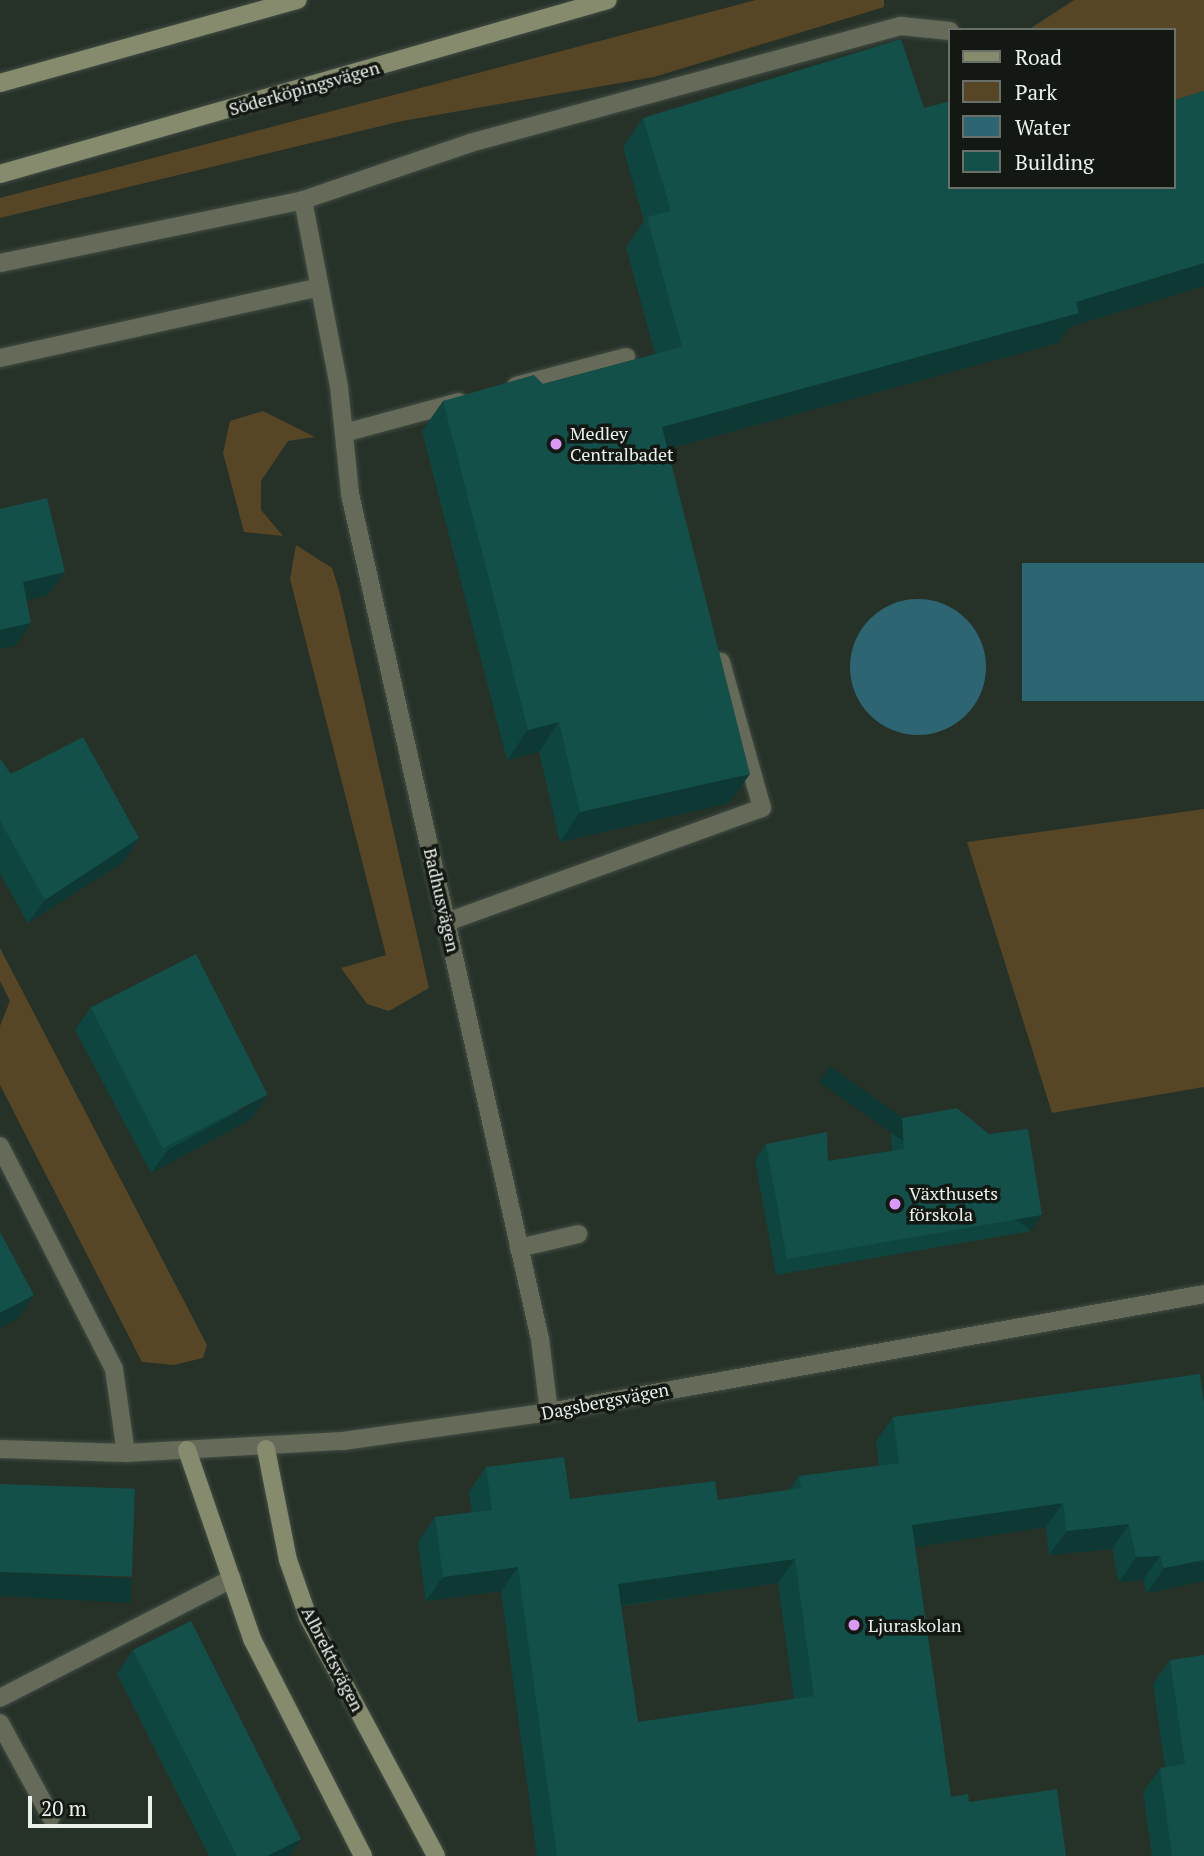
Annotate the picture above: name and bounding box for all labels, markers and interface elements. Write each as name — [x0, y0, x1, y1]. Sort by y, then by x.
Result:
legend — [948, 28, 1176, 189]
text: Road — [1015, 43, 1062, 71]
street label: Söderköpingsvägen — [226, 56, 382, 120]
text: Park — [1015, 78, 1057, 106]
text: Water — [1015, 113, 1070, 141]
text: Building — [1015, 148, 1094, 176]
place label: Medley Centralbadet — [570, 423, 674, 466]
marker: Medley Centralbadet — [548, 436, 564, 452]
street label: Badhusvägen — [420, 846, 464, 954]
place label: Växthusets förskola — [909, 1183, 998, 1226]
marker: Växthusets förskola — [887, 1196, 903, 1212]
street label: Dagsbergsvägen — [539, 1378, 671, 1424]
street label: Albrektsvägen — [297, 1603, 369, 1715]
place label: Ljuraskolan — [868, 1614, 961, 1636]
marker: Ljuraskolan — [846, 1617, 862, 1633]
scale bar — [32, 1783, 156, 1827]
text: 20 m — [41, 1794, 87, 1822]

